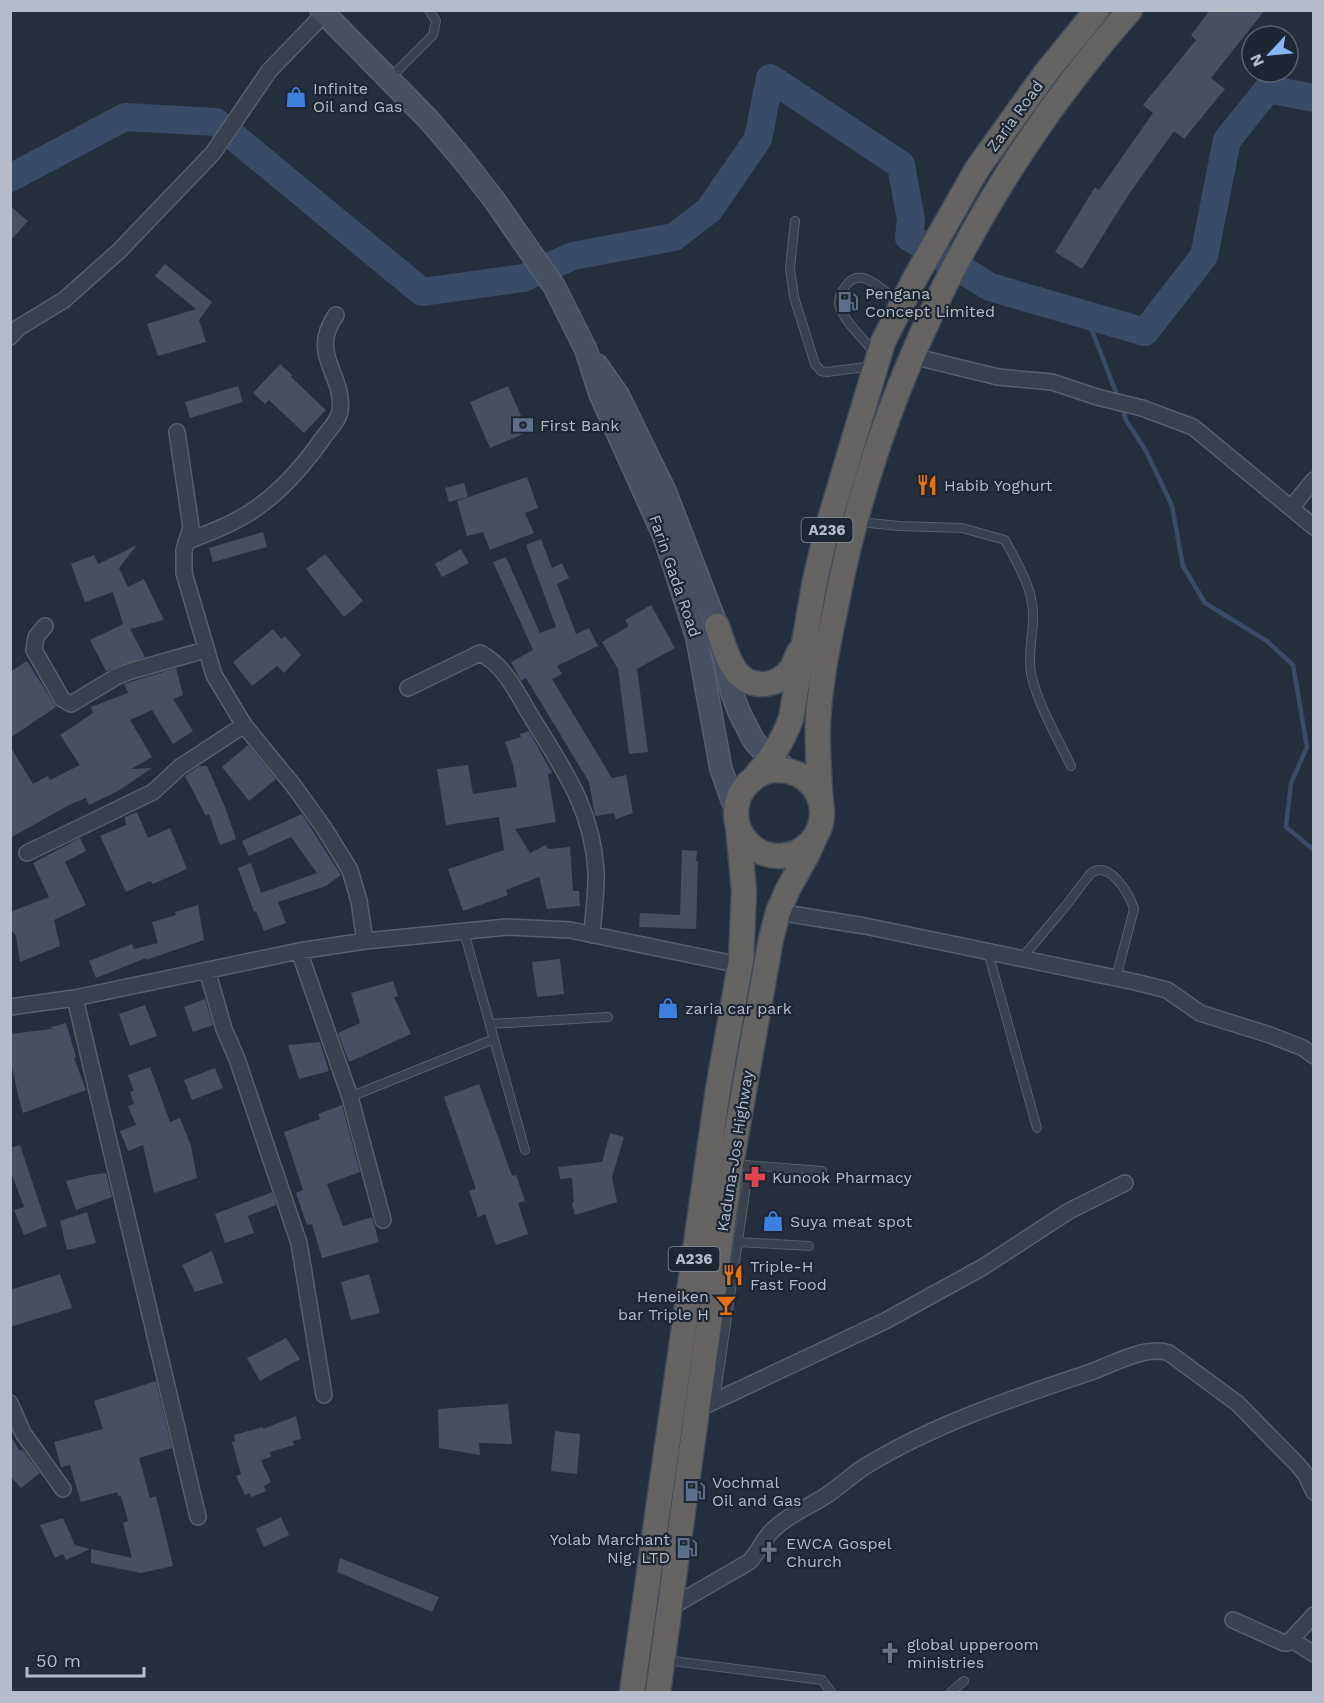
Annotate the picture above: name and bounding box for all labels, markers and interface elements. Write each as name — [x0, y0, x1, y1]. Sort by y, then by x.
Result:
north arrow — [1240, 24, 1300, 84]
text: N — [1246, 51, 1268, 70]
street label: Zaria Road — [983, 77, 1047, 155]
place label: Infinite Oil and Gas — [313, 79, 402, 116]
shop icon: Infinite Oil and Gas — [284, 85, 308, 109]
place label: Pengana Concept Limited — [865, 284, 995, 321]
fuel station icon: Pengana Concept Limited — [836, 290, 860, 314]
bank icon: First Bank — [511, 413, 535, 437]
place label: First Bank — [540, 416, 619, 435]
restaurant icon: Habib Yoghurt — [915, 473, 939, 497]
place label: Habib Yoghurt — [944, 476, 1053, 495]
street label: Farin Gada Road — [645, 512, 705, 640]
road number: A236 — [802, 518, 852, 542]
shop icon: zaria car park — [656, 996, 680, 1020]
place label: zaria car park — [685, 999, 792, 1018]
street label: Kaduna-Jos Highway — [713, 1068, 757, 1233]
pharmacy icon: Kunook Pharmacy — [743, 1165, 767, 1189]
place label: Kunook Pharmacy — [772, 1168, 912, 1187]
shop icon: Suya meat spot — [761, 1209, 785, 1233]
place label: Suya meat spot — [790, 1212, 913, 1231]
road number: A236 — [668, 1247, 720, 1271]
place label: Triple-H Fast Food — [750, 1257, 827, 1294]
restaurant icon: Triple-H Fast Food — [721, 1263, 745, 1287]
place label: Heneiken bar Triple H — [618, 1287, 709, 1324]
bar icon: Heneiken bar Triple H — [714, 1293, 738, 1317]
place label: Vochmal Oil and Gas — [712, 1473, 801, 1510]
fuel station icon: Vochmal Oil and Gas — [683, 1479, 707, 1503]
place label: Yolab Marchant Nig. LTD — [550, 1530, 670, 1567]
place label: EWCA Gospel Church — [786, 1534, 892, 1571]
fuel station icon: Yolab Marchant Nig. LTD — [675, 1536, 699, 1560]
church icon: EWCA Gospel Church — [757, 1540, 781, 1564]
place label: global upperoom ministries — [907, 1635, 1039, 1672]
scale bar — [27, 1640, 144, 1678]
church icon: global upperoom ministries — [878, 1641, 902, 1665]
text: 50 m — [36, 1650, 81, 1671]

